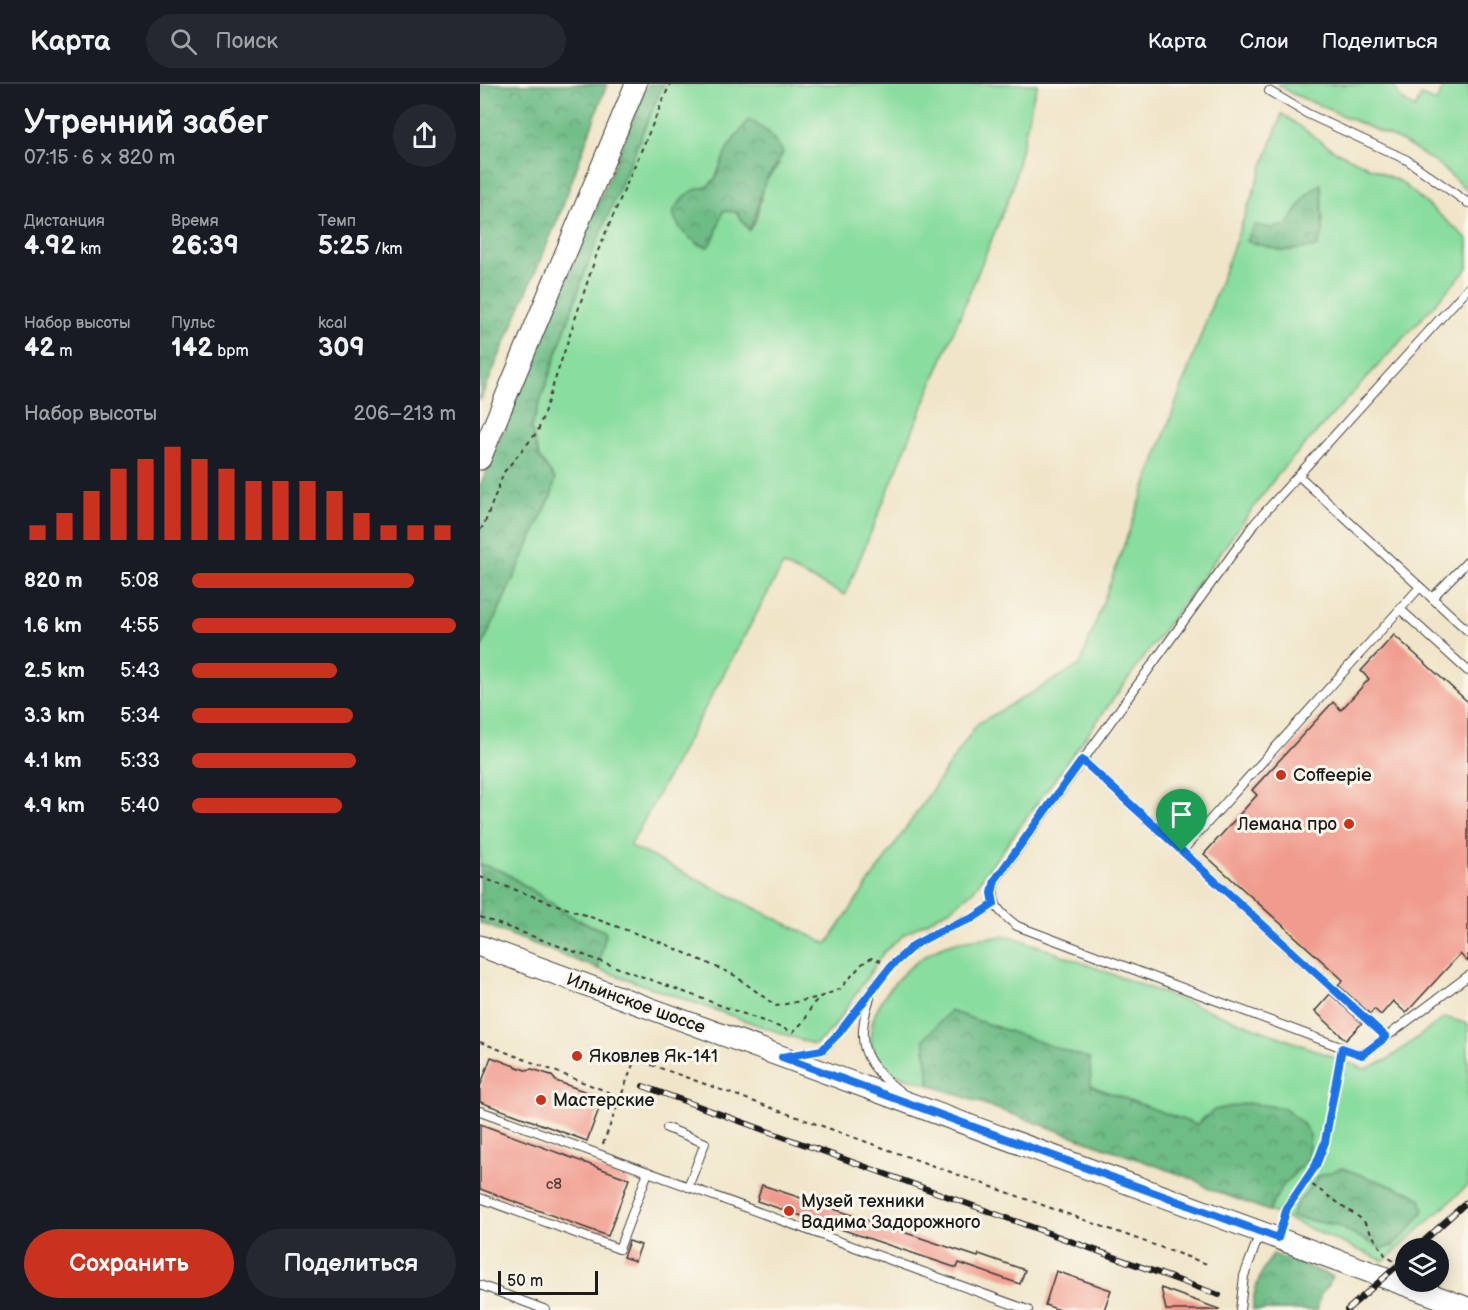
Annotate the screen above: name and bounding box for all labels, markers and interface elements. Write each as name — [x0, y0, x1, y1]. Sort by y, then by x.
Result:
search box — [146, 14, 566, 68]
text: Карта — [30, 25, 110, 58]
icon: search — [167, 25, 200, 58]
text: Поиск — [215, 28, 278, 55]
text: Карта — [1148, 29, 1207, 54]
text: Слои — [1240, 29, 1289, 54]
text: Поделиться — [1322, 29, 1438, 54]
text: Утренний забег — [24, 103, 269, 143]
button: share — [393, 104, 456, 167]
text: 07:15 · 6 × 820 m — [24, 146, 175, 170]
text: Дистанция — [24, 212, 105, 231]
text: Время — [171, 212, 219, 231]
text: Темп — [318, 212, 356, 231]
text: 4.92 — [24, 231, 76, 262]
text: 26:39 — [171, 231, 239, 262]
text: 5:25 — [318, 231, 370, 262]
text: km — [76, 240, 101, 259]
text: /km — [370, 240, 402, 259]
text: Набор высоты — [24, 314, 131, 333]
text: Пульс — [171, 314, 215, 333]
text: kcal — [318, 314, 347, 333]
text: 42 — [24, 333, 55, 364]
text: 142 — [171, 333, 213, 364]
text: 309 — [318, 333, 365, 364]
text: m — [55, 342, 72, 361]
text: bpm — [213, 342, 249, 361]
text: Набор высоты — [24, 402, 157, 426]
text: 206–213 m — [354, 402, 456, 426]
text: 820 m — [24, 569, 83, 593]
text: 5:08 — [120, 569, 159, 593]
text: 1.6 km — [24, 614, 82, 638]
text: 4:55 — [120, 614, 159, 638]
text: 2.5 km — [24, 659, 85, 683]
text: 5:43 — [120, 659, 160, 683]
text: 3.3 km — [24, 704, 85, 728]
text: 5:34 — [120, 704, 160, 728]
text: 4.1 km — [24, 749, 82, 773]
text: 5:33 — [120, 749, 160, 773]
place label: Coffeepie — [1293, 765, 1372, 786]
marker: Coffeepie — [1274, 768, 1288, 782]
pin — [1156, 789, 1207, 851]
text: 4.9 km — [24, 794, 85, 818]
text: 5:40 — [120, 794, 159, 818]
icon: arrive — [1165, 798, 1198, 831]
place label: Лемана про — [1236, 814, 1337, 835]
marker: Лемана про — [1342, 817, 1356, 831]
street label: Ильинское шоссе — [564, 969, 708, 1038]
place label: Яковлев Як-141 — [589, 1046, 718, 1067]
marker: Яковлев Як-141 — [570, 1049, 584, 1063]
place label: Мастерские — [553, 1090, 655, 1111]
marker: Мастерские — [534, 1093, 548, 1107]
house number: с8 — [546, 1175, 562, 1194]
place label: Музей техники Вадима Задорожного — [801, 1191, 980, 1233]
marker: Музей техники Вадима Задорожного — [782, 1204, 796, 1218]
button: Сохранить — [24, 1229, 234, 1298]
button: Поделиться — [246, 1229, 456, 1298]
map controls — [1395, 1238, 1449, 1292]
button: layers — [1395, 1238, 1449, 1292]
scale bar — [498, 1268, 598, 1296]
text: 50 m — [507, 1272, 543, 1291]

